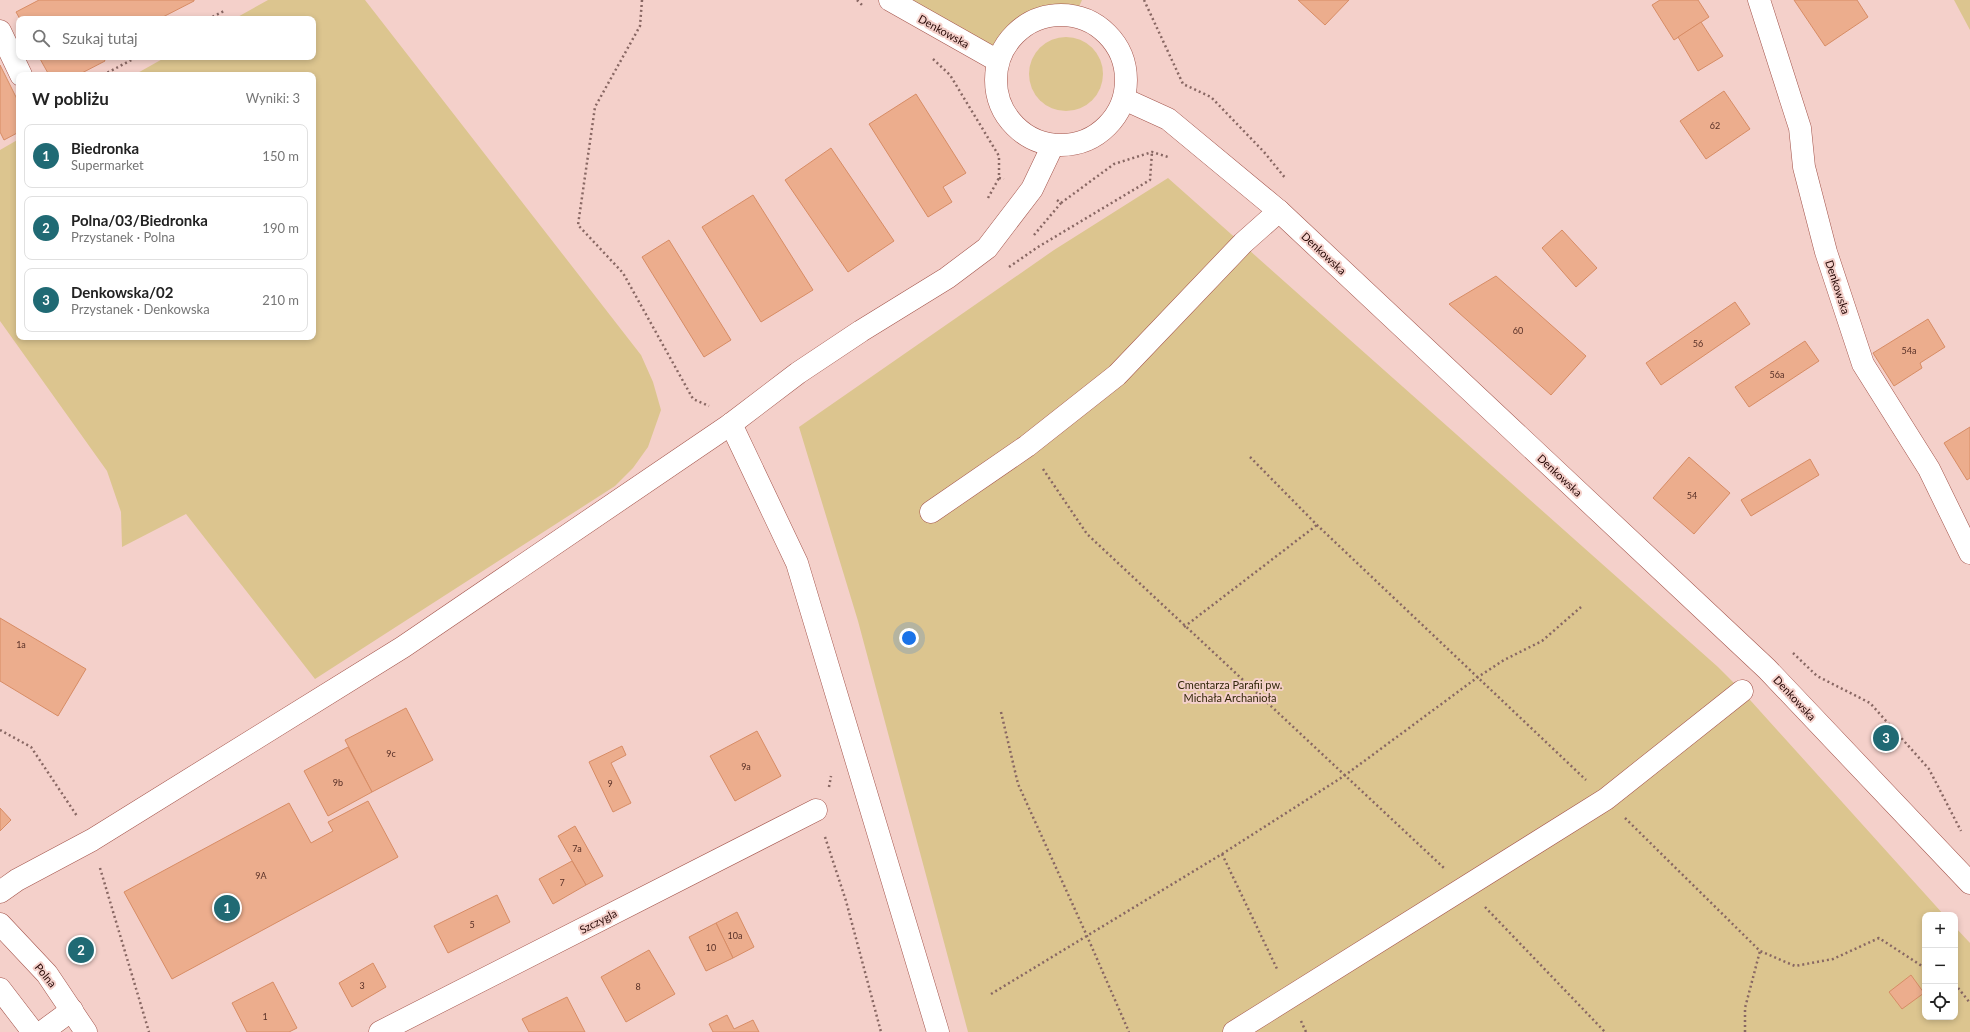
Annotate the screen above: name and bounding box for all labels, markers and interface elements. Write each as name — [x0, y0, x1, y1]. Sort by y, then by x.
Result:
street label: Denkowska — [916, 12, 972, 50]
search box — [16, 16, 316, 60]
icon: search — [30, 27, 52, 49]
text: Szukaj tutaj — [62, 29, 138, 47]
text: W pobliżu — [32, 88, 109, 109]
text: Wyniki: 3 — [246, 90, 300, 106]
house number: 62 — [1710, 120, 1720, 131]
text: Biedronka — [71, 139, 139, 157]
text: 1 — [42, 148, 50, 164]
text: 150 m — [262, 148, 299, 164]
text: Supermarket — [71, 157, 144, 173]
text: Polna/03/Biedronka — [71, 211, 208, 229]
text: 2 — [42, 220, 50, 236]
text: 190 m — [262, 220, 299, 236]
text: Przystanek · Polna — [71, 229, 175, 245]
street label: Denkowska — [1299, 229, 1349, 277]
street label: Denkowska — [1823, 258, 1853, 316]
text: Denkowska/02 — [71, 283, 173, 301]
text: 3 — [42, 292, 50, 308]
text: 210 m — [262, 292, 299, 308]
text: Przystanek · Denkowska — [71, 301, 210, 317]
house number: 60 — [1513, 325, 1523, 336]
house number: 56 — [1693, 338, 1703, 349]
house number: 54a — [1902, 345, 1916, 356]
house number: 56a — [1770, 369, 1784, 380]
street label: Denkowska — [1535, 451, 1585, 499]
house number: 54 — [1687, 490, 1697, 501]
your location — [899, 628, 919, 648]
house number: 1a — [16, 639, 26, 650]
street label: Denkowska — [1771, 673, 1819, 723]
park label: Cmentarza Parafii pw. Michała Archanioła — [1178, 678, 1282, 704]
pin: 3 — [1873, 723, 1899, 753]
house number: 9c — [386, 748, 396, 759]
house number: 9a — [741, 761, 751, 772]
house number: 9b — [333, 777, 343, 788]
house number: 9 — [607, 778, 613, 789]
house number: 7a — [572, 843, 582, 854]
house number: 9A — [255, 870, 268, 881]
house number: 7 — [559, 877, 565, 888]
pin: 1 — [214, 893, 240, 923]
street label: Szczygla — [577, 906, 619, 936]
map controls — [1922, 912, 1958, 1020]
button: + — [1922, 912, 1958, 948]
house number: 5 — [469, 919, 475, 930]
house number: 10a — [728, 930, 742, 941]
pin: 2 — [68, 935, 94, 965]
house number: 10 — [706, 942, 716, 953]
button: − — [1922, 948, 1958, 984]
street label: Polna — [33, 961, 59, 989]
house number: 3 — [359, 980, 365, 991]
house number: 8 — [635, 981, 641, 992]
button: locate — [1922, 984, 1958, 1020]
house number: 1 — [262, 1011, 268, 1022]

